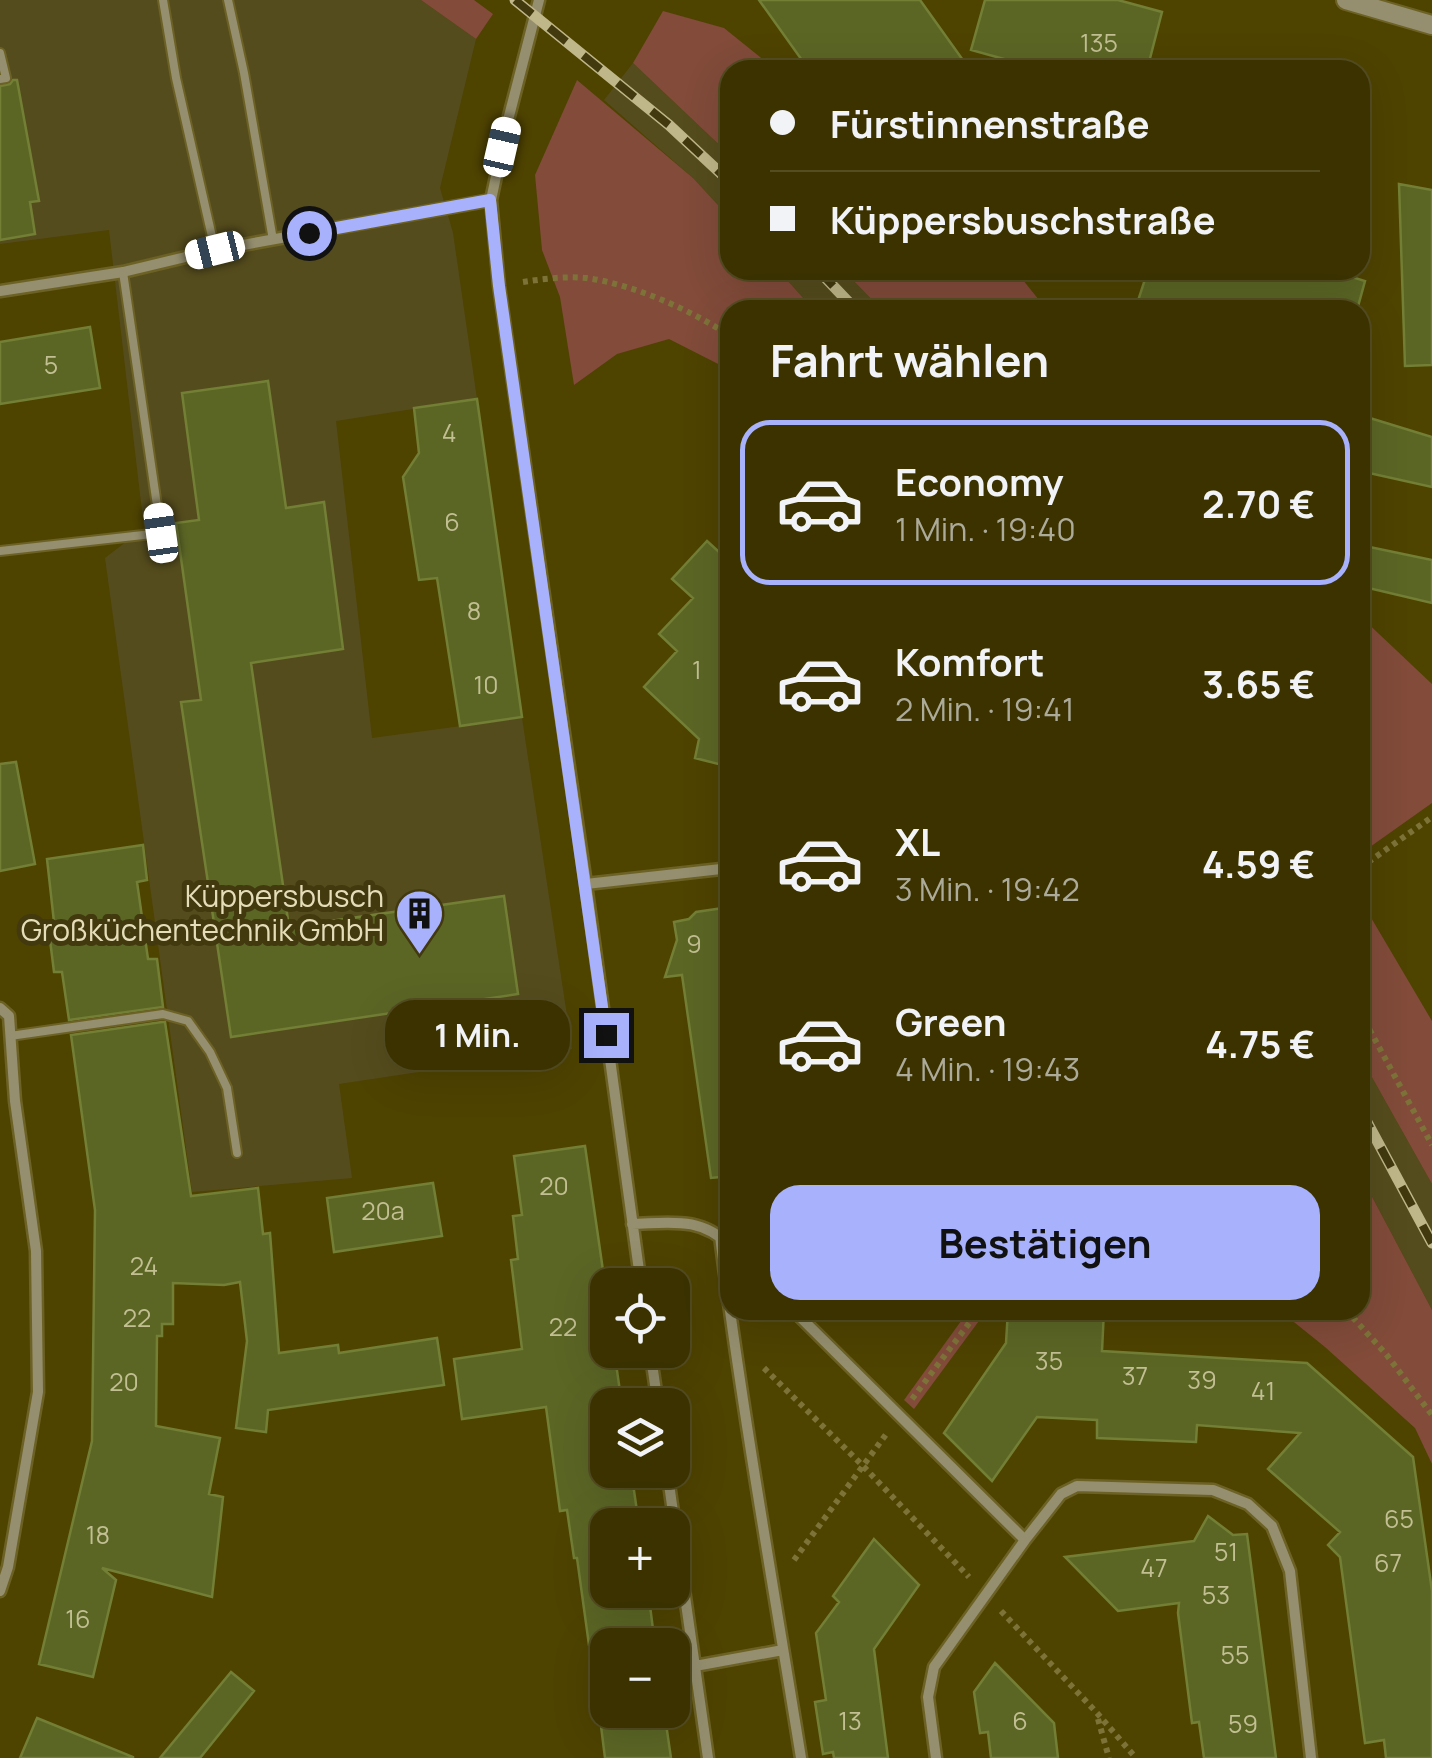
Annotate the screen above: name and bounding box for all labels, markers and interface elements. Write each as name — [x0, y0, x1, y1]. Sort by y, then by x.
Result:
house number: 135 — [1080, 25, 1118, 60]
text: Fürstinnenstraße — [830, 97, 1150, 149]
car — [481, 114, 523, 180]
text: Küppersbuschstraße — [830, 193, 1216, 245]
route start — [287, 211, 332, 256]
car — [182, 228, 248, 272]
text: Fahrt wählen — [770, 329, 1049, 391]
house number: 5 — [44, 347, 58, 382]
house number: 4 — [442, 415, 456, 450]
text: Economy — [895, 455, 1064, 507]
icon: car — [775, 458, 865, 548]
text: 2.70 € — [1202, 477, 1315, 529]
car — [142, 501, 180, 565]
house number: 6 — [444, 504, 460, 539]
text: 1 Min. · 19:40 — [895, 507, 1076, 551]
house number: 8 — [467, 593, 481, 628]
text: Komfort — [895, 635, 1044, 687]
icon: car — [775, 638, 865, 728]
house number: 1 — [692, 652, 702, 687]
text: 3.65 € — [1202, 657, 1315, 709]
house number: 10 — [473, 667, 499, 702]
text: 2 Min. · 19:41 — [895, 687, 1074, 731]
text: XL — [895, 815, 940, 867]
icon: car — [775, 818, 865, 908]
text: 4.59 € — [1202, 837, 1315, 889]
text: 3 Min. · 19:42 — [895, 867, 1080, 911]
place label: Küppersbusch Großküchentechnik GmbH — [21, 875, 384, 950]
building icon: Küppersbusch Großküchentechnik GmbH — [393, 888, 445, 956]
house number: 9 — [686, 926, 702, 961]
text: Green — [895, 995, 1007, 1047]
icon: car — [775, 998, 865, 1088]
callout: 1 Min. — [386, 1000, 571, 1070]
text: 1 Min. — [434, 1013, 521, 1057]
route end — [584, 1013, 629, 1058]
text: 4.75 € — [1205, 1017, 1315, 1069]
text: 4 Min. · 19:43 — [895, 1047, 1080, 1091]
house number: 20 — [539, 1168, 569, 1203]
button: Bestätigen — [770, 1185, 1320, 1300]
house number: 20a — [361, 1193, 405, 1228]
house number: 24 — [130, 1248, 158, 1283]
map controls — [590, 1268, 690, 1728]
button: locate — [590, 1268, 690, 1368]
house number: 22 — [123, 1300, 151, 1335]
house number: 22 — [549, 1309, 577, 1344]
house number: 35 — [1035, 1343, 1063, 1378]
house number: 37 — [1122, 1358, 1148, 1393]
house number: 39 — [1187, 1362, 1217, 1397]
house number: 20 — [109, 1364, 139, 1399]
house number: 41 — [1251, 1373, 1275, 1408]
button: layers — [590, 1388, 690, 1488]
house number: 65 — [1384, 1501, 1414, 1536]
button: + — [590, 1508, 690, 1608]
house number: 18 — [86, 1517, 110, 1552]
house number: 51 — [1214, 1534, 1238, 1569]
house number: 67 — [1374, 1545, 1402, 1580]
house number: 47 — [1140, 1550, 1168, 1585]
house number: 53 — [1202, 1577, 1230, 1612]
house number: 16 — [65, 1601, 91, 1636]
button: − — [590, 1628, 690, 1728]
house number: 55 — [1221, 1637, 1249, 1672]
house number: 13 — [838, 1703, 862, 1738]
house number: 6 — [1012, 1703, 1028, 1738]
house number: 59 — [1228, 1706, 1258, 1741]

